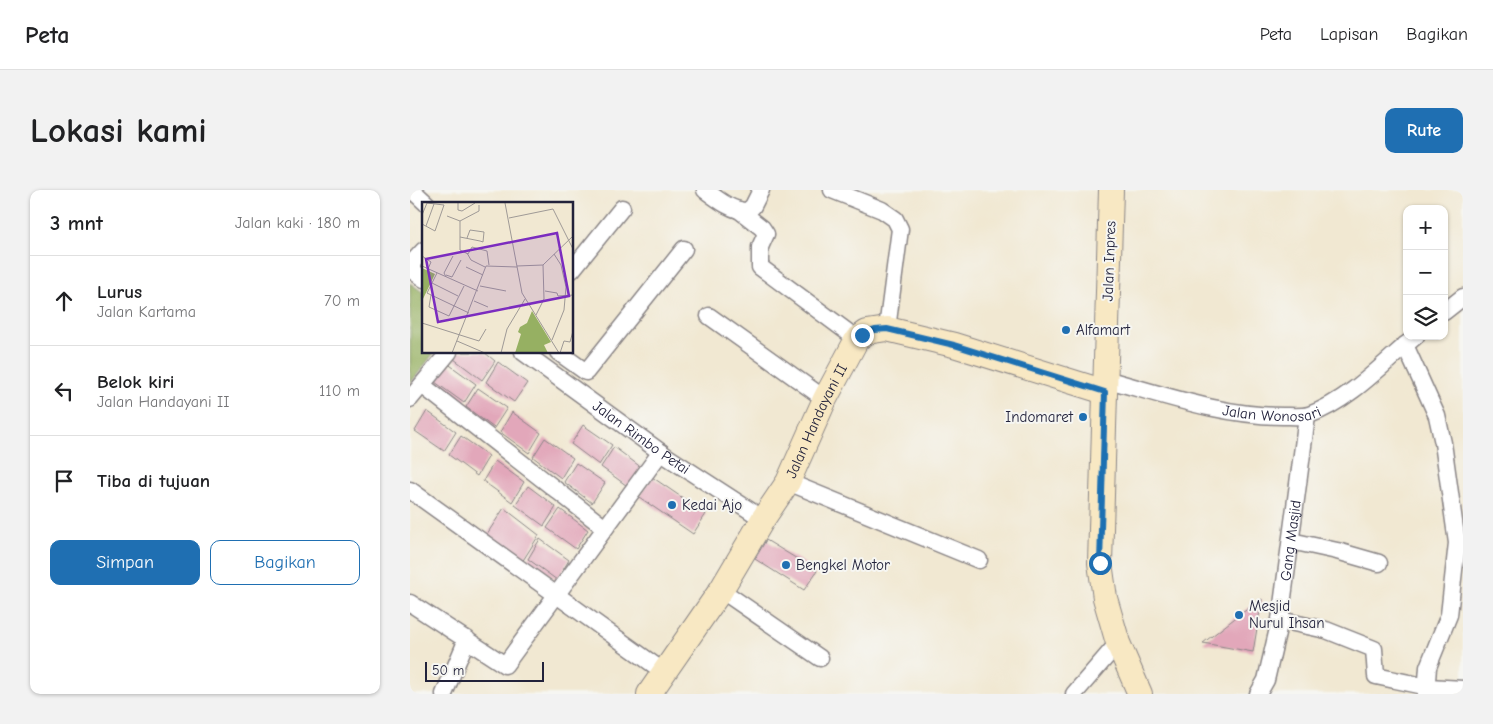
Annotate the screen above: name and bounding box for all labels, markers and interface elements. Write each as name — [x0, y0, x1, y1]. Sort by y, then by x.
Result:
text: Peta — [25, 21, 70, 49]
text: Peta — [1260, 24, 1292, 45]
text: Lapisan — [1320, 24, 1378, 45]
text: Bagikan — [1406, 24, 1468, 45]
button: Rute — [1385, 108, 1463, 153]
text: Lokasi kami — [30, 110, 207, 151]
inset map — [422, 202, 574, 354]
map controls — [1403, 205, 1448, 340]
button: + — [1403, 205, 1448, 250]
text: 3 mnt — [50, 211, 103, 235]
text: Jalan kaki · 180 m — [235, 214, 360, 232]
street label: Jalan Inpres — [1099, 220, 1119, 302]
button: − — [1403, 250, 1448, 295]
text: Lurus — [97, 281, 142, 303]
icon: ahead — [50, 287, 78, 315]
text: 70 m — [324, 292, 360, 310]
button: layers — [1403, 295, 1448, 340]
text: Jalan Kartama — [97, 303, 196, 321]
place label: Alfamart — [1076, 321, 1131, 339]
route end — [851, 324, 874, 347]
marker: Alfamart — [1060, 324, 1072, 336]
street label: Jalan Handayani II — [782, 361, 851, 481]
text: Belok kiri — [97, 371, 174, 393]
icon: left — [50, 377, 78, 405]
text: 110 m — [319, 382, 360, 400]
text: Jalan Handayani II — [97, 393, 229, 411]
street label: Jalan Rimbo Petai — [589, 397, 693, 478]
street label: Jalan Wonosari — [1221, 401, 1324, 425]
place label: Indomaret — [1005, 408, 1074, 426]
marker: Indomaret — [1077, 411, 1089, 423]
icon: arrive — [50, 467, 78, 495]
text: Tiba di tujuan — [97, 470, 210, 492]
place label: Kedai Ajo — [682, 496, 742, 514]
marker: Kedai Ajo — [666, 499, 678, 511]
street label: Gang Masjid — [1276, 499, 1305, 582]
button: Simpan — [50, 540, 200, 585]
button: Bagikan — [210, 540, 360, 585]
route start — [1089, 552, 1112, 575]
place label: Bengkel Motor — [796, 556, 890, 574]
marker: Bengkel Motor — [780, 559, 792, 571]
place label: Mesjid Nurul Ihsan — [1249, 597, 1325, 632]
marker: Mesjid Nurul Ihsan — [1233, 609, 1245, 621]
scale bar — [425, 659, 544, 682]
text: 50 m — [432, 662, 464, 679]

